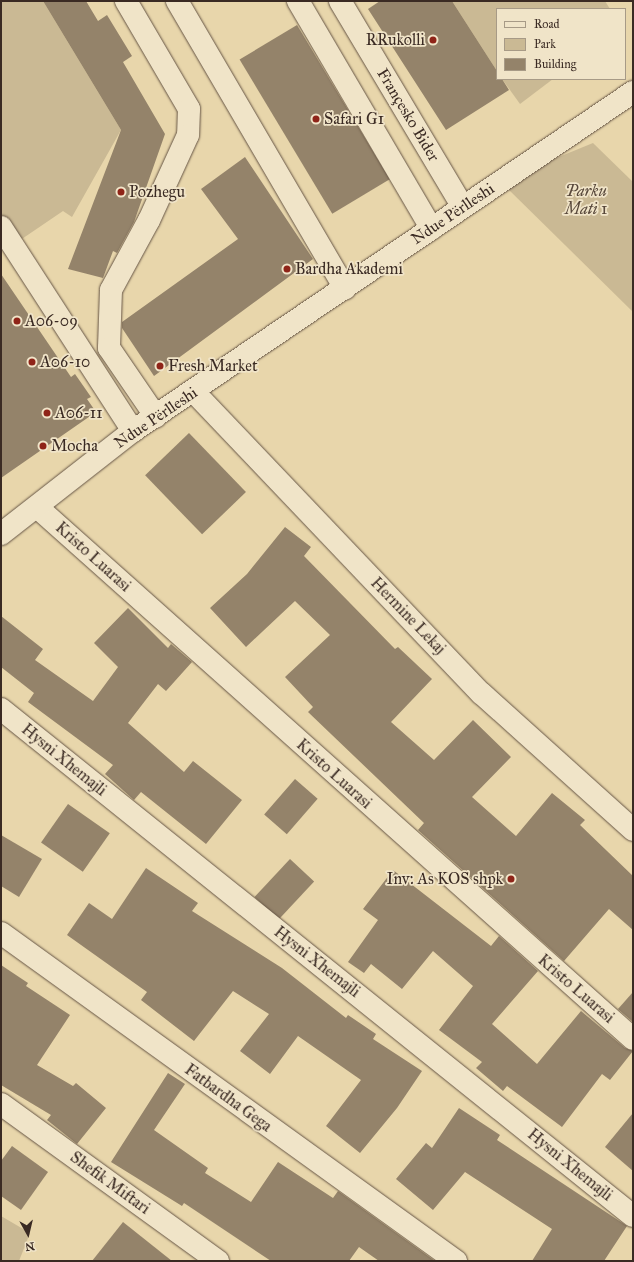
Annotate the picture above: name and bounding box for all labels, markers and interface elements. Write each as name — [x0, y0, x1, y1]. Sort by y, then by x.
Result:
legend — [496, 8, 626, 80]
text: Road — [534, 17, 560, 31]
place label: RRukolli — [366, 30, 425, 50]
marker: RRukolli — [428, 35, 438, 45]
text: Park — [534, 37, 556, 51]
text: Building — [534, 57, 576, 71]
street label: Françesko Bider — [373, 65, 443, 165]
place label: Safari G1 — [324, 109, 384, 129]
marker: Safari G1 — [311, 114, 321, 124]
street label: Ndue Përlleshi — [408, 179, 498, 249]
park label: Parku Mati 1 — [565, 181, 607, 219]
place label: Pozhegu — [129, 182, 185, 202]
marker: Pozhegu — [116, 187, 126, 197]
place label: Bardha Akademi — [295, 259, 403, 279]
marker: Bardha Akademi — [282, 264, 292, 274]
place label: A06-09 — [25, 311, 78, 331]
marker: A06-09 — [12, 316, 22, 326]
place label: A06-10 — [40, 352, 90, 372]
place label: Fresh Market — [168, 356, 258, 376]
marker: A06-10 — [27, 357, 37, 367]
marker: Fresh Market — [155, 361, 165, 371]
street label: Ndue Përlleshi — [111, 383, 201, 453]
place label: A06-11 — [55, 403, 102, 423]
marker: A06-11 — [42, 408, 52, 418]
place label: Mocha — [51, 436, 98, 456]
marker: Mocha — [38, 441, 48, 451]
street label: Kristo Luarasi — [51, 518, 135, 596]
street label: Hermine Lekaj — [367, 574, 449, 658]
street label: Hysni Xhemajli — [18, 720, 110, 800]
street label: Kristo Luarasi — [292, 735, 376, 813]
place label: Inv: As KOS shpk — [387, 869, 503, 889]
marker: Inv: As KOS shpk — [506, 874, 516, 884]
street label: Hysni Xhemajli — [270, 922, 364, 1002]
street label: Kristo Luarasi — [534, 951, 618, 1027]
street label: Fatbardha Gega — [181, 1060, 275, 1136]
street label: Hysni Xhemajli — [524, 1125, 616, 1205]
street label: Shefik Miftari — [66, 1148, 154, 1218]
north arrow — [8, 1214, 48, 1254]
text: N — [24, 1239, 35, 1253]

